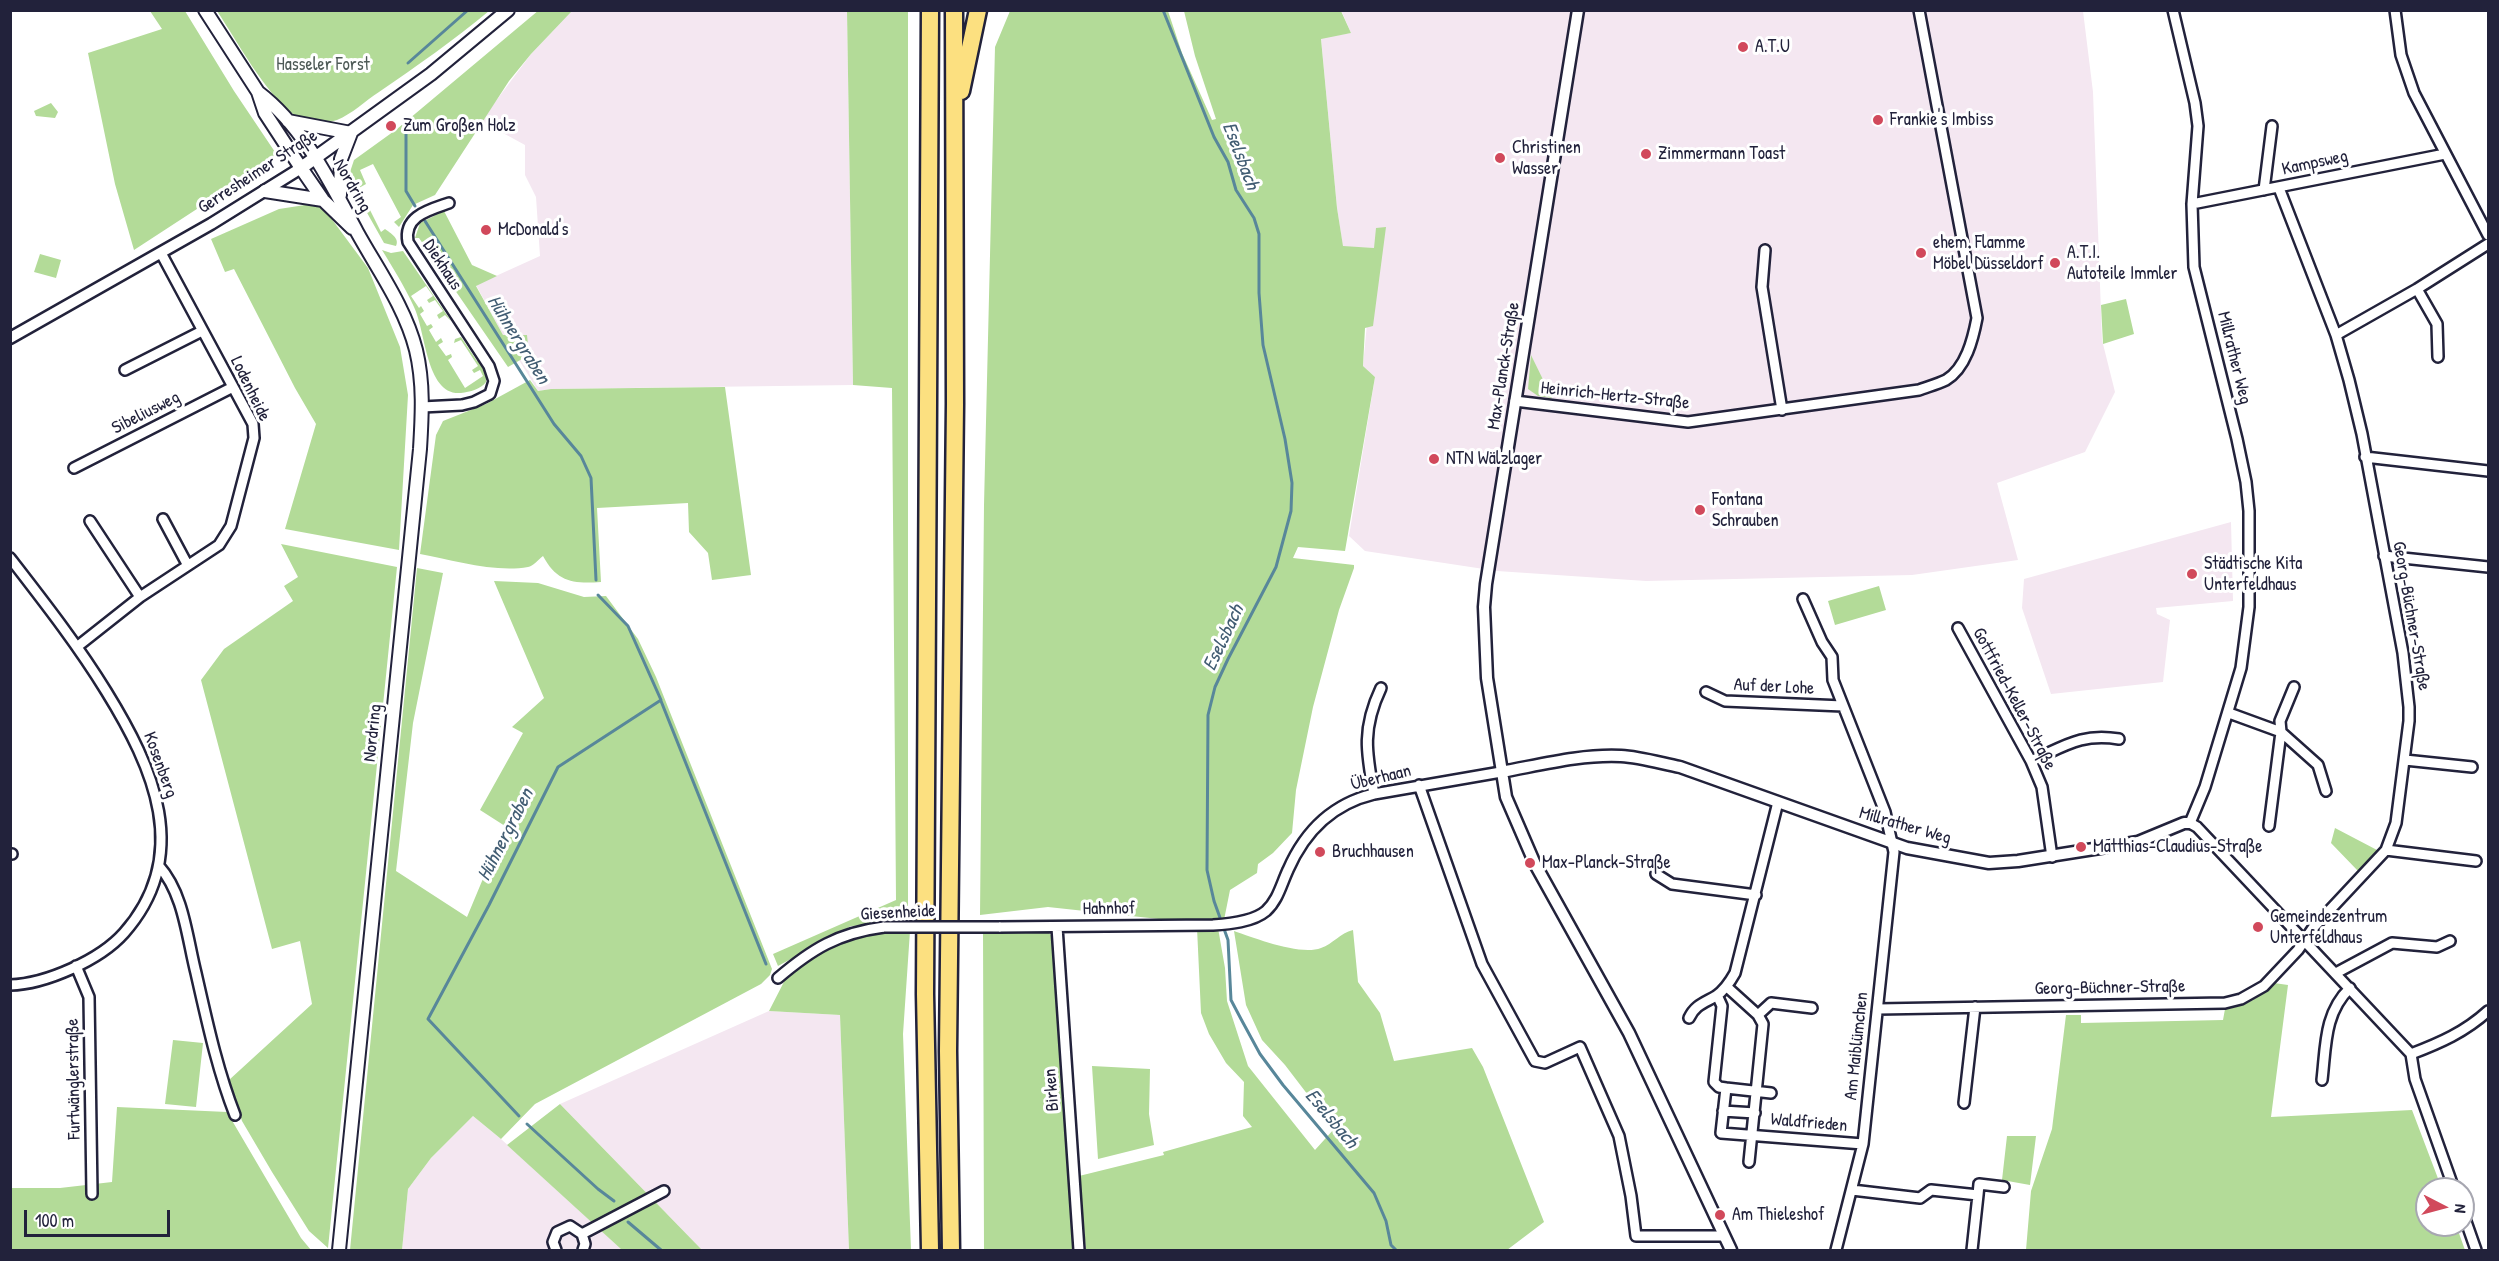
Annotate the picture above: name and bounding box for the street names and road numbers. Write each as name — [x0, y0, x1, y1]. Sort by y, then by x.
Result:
street label: Gerresheimer Straße — [194, 125, 322, 219]
street label: Kampsweg — [2280, 145, 2350, 181]
street label: Nordring — [328, 156, 376, 216]
street label: Diekhaus — [418, 236, 466, 294]
street label: Max-Planck-Straße — [1483, 301, 1525, 431]
street label: Millrather Weg — [2212, 309, 2256, 407]
street label: Lodenheide — [225, 353, 275, 425]
street label: Heinrich-Hertz-Straße — [1540, 377, 1690, 415]
street label: Sibeliusweg — [108, 387, 184, 439]
street label: Georg-Büchner-Straße — [2387, 540, 2435, 692]
street label: Gottfried-Keller-Straße — [1967, 624, 2061, 774]
street label: Auf der Lohe — [1733, 674, 1815, 700]
street label: Nordring — [359, 703, 387, 763]
street label: Kosenberg — [138, 729, 182, 801]
street label: Überhaan — [1349, 760, 1413, 796]
street label: Millrather Weg — [1856, 803, 1954, 849]
street label: Hahnhof — [1083, 898, 1135, 920]
street label: Giesenheide — [860, 900, 936, 926]
street label: Georg-Büchner-Straße — [2034, 976, 2186, 1000]
street label: Am Maiblümchen — [1841, 991, 1873, 1101]
street label: Furtwänglerstraße — [62, 1018, 86, 1140]
street label: Birken — [1040, 1068, 1064, 1112]
street label: Waldfrieden — [1770, 1109, 1848, 1137]

